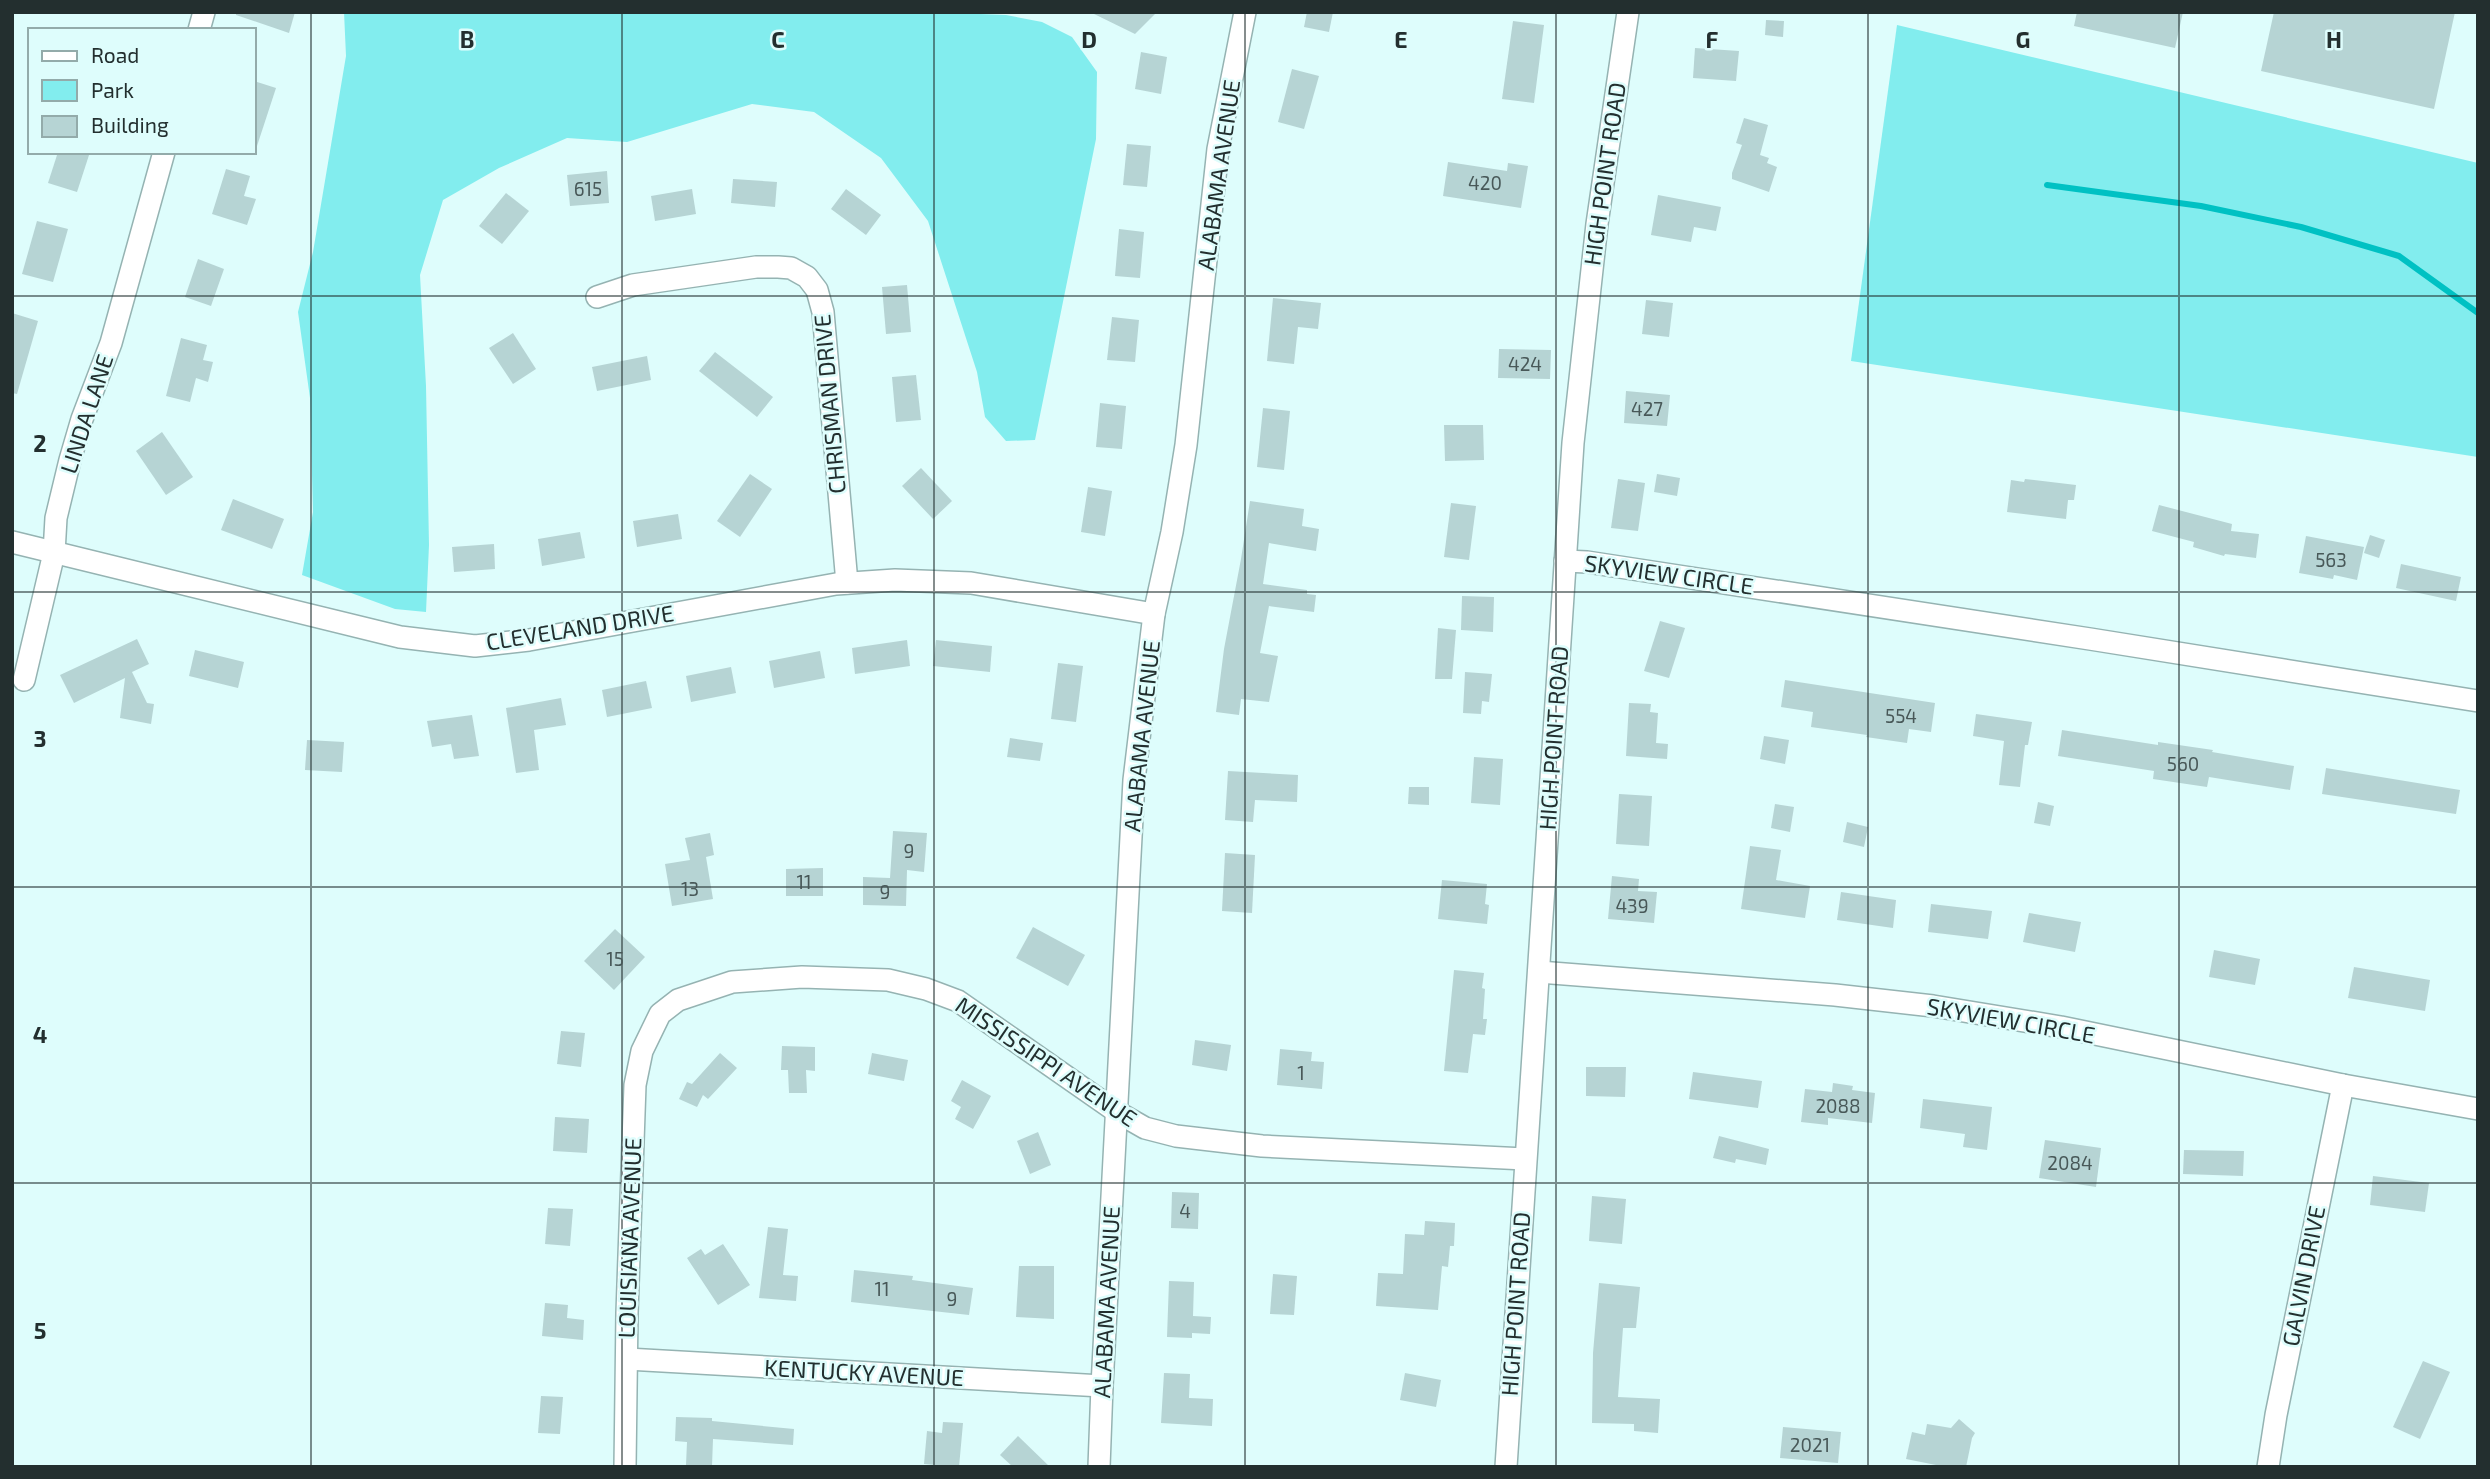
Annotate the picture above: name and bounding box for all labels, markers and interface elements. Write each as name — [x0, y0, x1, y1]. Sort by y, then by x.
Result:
text: B — [460, 25, 474, 53]
text: C — [771, 25, 785, 53]
text: D — [1081, 25, 1097, 53]
text: E — [1394, 25, 1408, 53]
text: F — [1706, 25, 1719, 53]
text: G — [2016, 25, 2030, 53]
text: H — [2326, 25, 2342, 53]
legend — [28, 28, 256, 154]
text: Road — [91, 42, 139, 67]
text: Park — [91, 77, 134, 102]
street label: ALABAMA AVENUE — [1191, 78, 1245, 272]
street label: HIGH POINT ROAD — [1577, 81, 1631, 267]
text: Building — [91, 112, 169, 137]
house number: 420 — [1468, 171, 1502, 194]
house number: 615 — [574, 177, 602, 200]
street label: CHRISMAN DRIVE — [807, 313, 851, 495]
street label: LINDA LANE — [54, 351, 118, 477]
house number: 424 — [1508, 352, 1542, 375]
house number: 427 — [1631, 397, 1663, 420]
text: 2 — [33, 429, 47, 457]
street label: SKYVIEW CIRCLE — [1583, 548, 1755, 600]
house number: 563 — [2315, 548, 2347, 571]
street label: CLEVELAND DRIVE — [484, 598, 676, 656]
street label: ALABAMA AVENUE — [1117, 639, 1165, 833]
street label: HIGH POINT ROAD — [1533, 645, 1573, 831]
house number: 554 — [1885, 704, 1917, 727]
text: 3 — [33, 724, 47, 752]
house number: 560 — [2167, 752, 2199, 775]
house number: 9 — [904, 839, 914, 862]
house number: 11 — [796, 870, 812, 893]
house number: 13 — [681, 877, 699, 900]
house number: 9 — [880, 880, 890, 903]
house number: 439 — [1615, 894, 1649, 917]
house number: 15 — [606, 947, 624, 970]
street label: MISSISSIPPI AVENUE — [951, 990, 1142, 1132]
street label: SKYVIEW CIRCLE — [1925, 991, 2097, 1049]
text: 4 — [33, 1020, 47, 1048]
house number: 1 — [1297, 1061, 1305, 1084]
house number: 2088 — [1815, 1094, 1861, 1117]
street label: LOUISIANA AVENUE — [612, 1137, 646, 1339]
house number: 2084 — [2047, 1151, 2093, 1174]
house number: 4 — [1179, 1199, 1191, 1222]
street label: GALVIN DRIVE — [2276, 1203, 2330, 1348]
street label: ALABAMA AVENUE — [1087, 1205, 1125, 1399]
street label: HIGH POINT ROAD — [1495, 1211, 1535, 1397]
house number: 11 — [874, 1277, 890, 1300]
house number: 9 — [947, 1287, 957, 1310]
text: 5 — [34, 1316, 46, 1344]
street label: KENTUCKY AVENUE — [764, 1353, 965, 1391]
house number: 2021 — [1790, 1433, 1830, 1456]

